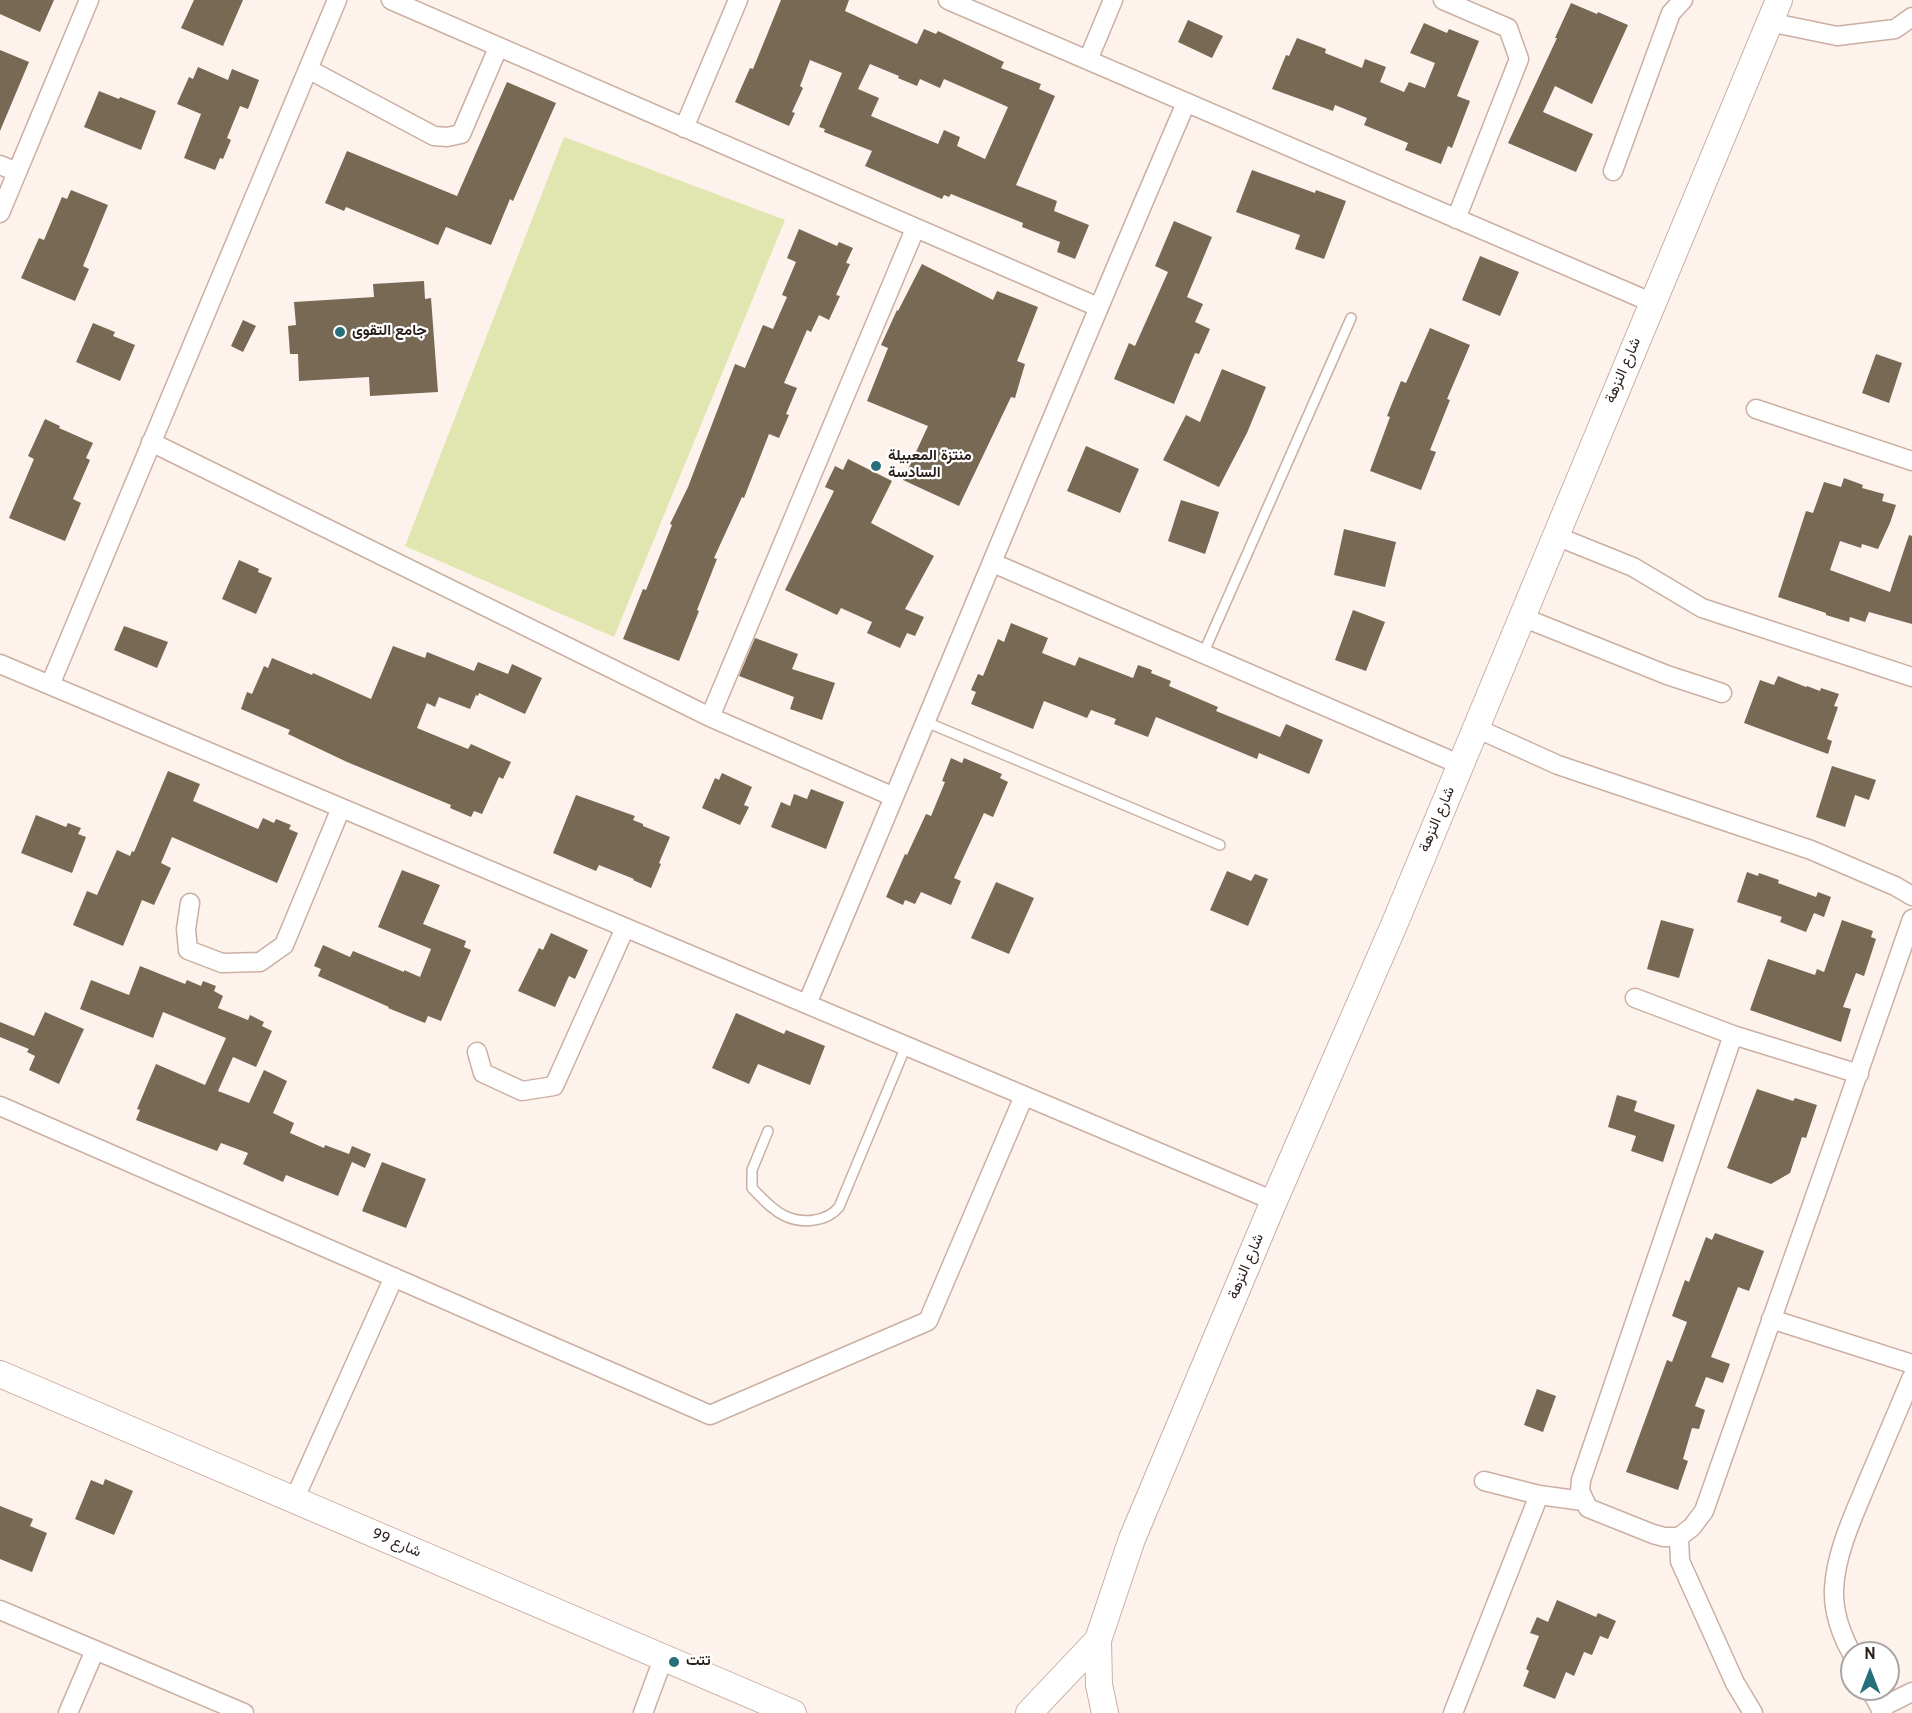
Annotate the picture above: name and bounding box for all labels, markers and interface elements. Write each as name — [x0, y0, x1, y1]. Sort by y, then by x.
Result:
place label: جامع التقوى — [352, 323, 427, 341]
marker: جامع التقوى — [333, 325, 347, 339]
street label: شارع النزهة — [1602, 336, 1646, 406]
place label: منتزة المعبيلة السادسة — [888, 448, 972, 483]
marker: منتزة المعبيلة السادسة — [869, 459, 883, 473]
street label: شارع النزهة — [1416, 785, 1460, 855]
street label: شارع النزهة — [1225, 1232, 1269, 1302]
street label: شارع 99 — [369, 1526, 423, 1562]
north arrow — [1840, 1641, 1900, 1701]
text: N — [1864, 1645, 1876, 1665]
place label: تتت — [686, 1653, 711, 1671]
marker: تتت — [667, 1655, 681, 1669]

